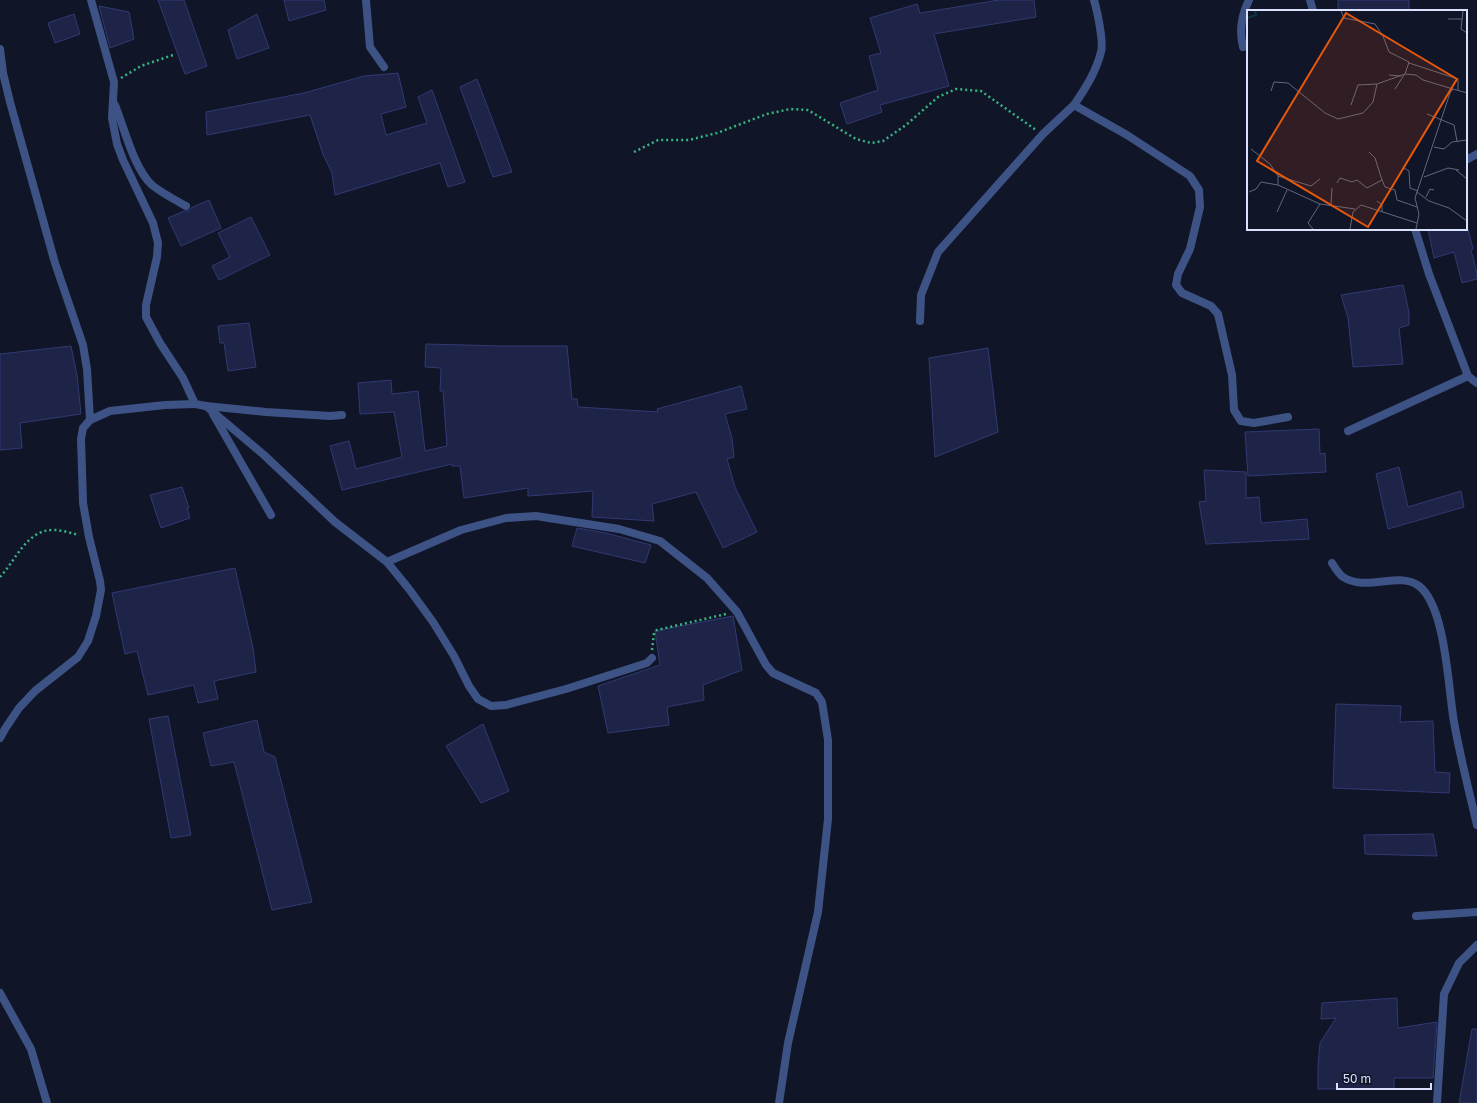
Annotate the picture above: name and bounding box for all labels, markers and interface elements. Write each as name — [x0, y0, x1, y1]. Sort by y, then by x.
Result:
inset map — [1247, 10, 1467, 230]
scale bar — [1337, 1065, 1431, 1091]
text: 50 m — [1343, 1071, 1371, 1086]

